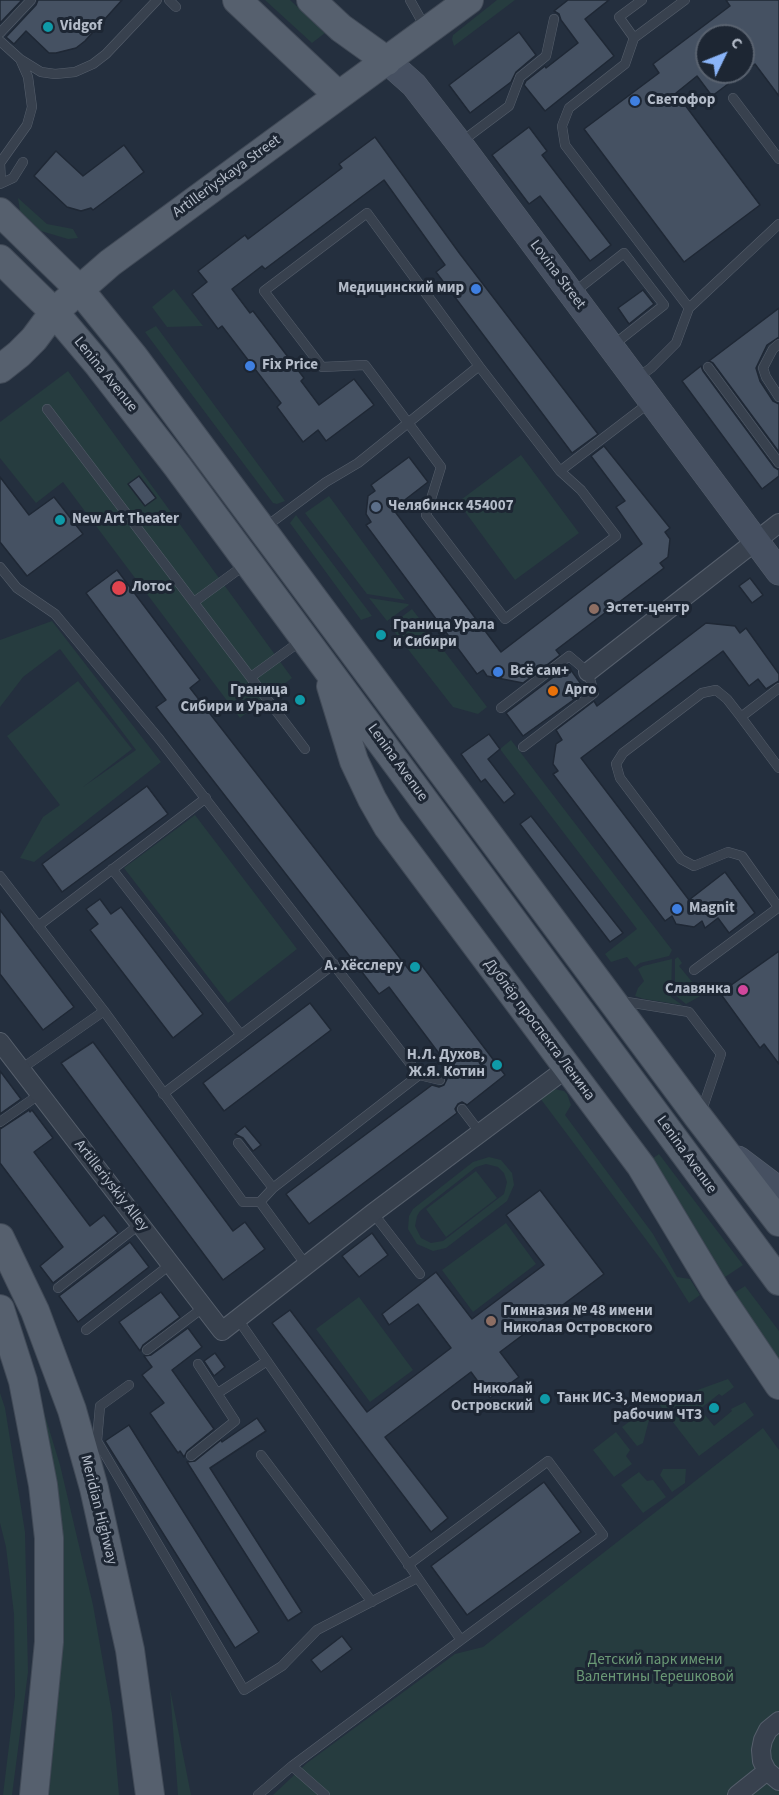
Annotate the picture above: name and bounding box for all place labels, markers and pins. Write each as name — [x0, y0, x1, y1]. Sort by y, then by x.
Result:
place label: Vidgof — [60, 18, 102, 36]
marker: Vidgof — [41, 20, 55, 34]
place label: Светофор — [647, 92, 715, 110]
marker: Светофор — [628, 94, 642, 108]
place label: Медицинский мир — [338, 280, 464, 298]
marker: Медицинский мир — [469, 282, 483, 296]
place label: Fix Price — [262, 357, 318, 375]
marker: Fix Price — [243, 359, 257, 373]
place label: Челябинск 454007 — [388, 498, 514, 516]
marker: Челябинск 454007 — [369, 500, 383, 514]
place label: New Art Theater — [72, 511, 179, 529]
marker: New Art Theater — [53, 513, 67, 527]
marker: Лотос — [110, 579, 128, 597]
place label: Лотос — [132, 579, 172, 597]
place label: Эстет-центр — [606, 600, 690, 618]
marker: Эстет-центр — [587, 602, 601, 616]
place label: Граница Урала и Сибири — [393, 617, 495, 652]
marker: Граница Урала и Сибири — [374, 628, 388, 642]
place label: Всё сам+ — [510, 663, 569, 681]
marker: Всё сам+ — [491, 665, 505, 679]
place label: Граница Сибири и Урала — [181, 682, 288, 717]
place label: Арго — [565, 682, 596, 700]
marker: Арго — [546, 684, 560, 698]
marker: Граница Сибири и Урала — [293, 693, 307, 707]
place label: Magnit — [689, 900, 735, 918]
marker: Magnit — [670, 902, 684, 916]
place label: А. Хёсслеру — [325, 958, 403, 976]
marker: А. Хёсслеру — [408, 960, 422, 974]
place label: Славянка — [665, 981, 731, 999]
marker: Славянка — [736, 983, 750, 997]
place label: Н.Л. Духов, Ж.Я. Котин — [407, 1047, 485, 1082]
marker: Н.Л. Духов, Ж.Я. Котин — [490, 1058, 504, 1072]
place label: Гимназия № 48 имени Николая Островского — [503, 1303, 653, 1338]
marker: Гимназия № 48 имени Николая Островского — [484, 1314, 498, 1328]
place label: Николай Островский — [451, 1381, 533, 1416]
place label: Танк ИС-3, Мемориал рабочим ЧТЗ — [557, 1390, 702, 1425]
marker: Николай Островский — [538, 1392, 552, 1406]
marker: Танк ИС-3, Мемориал рабочим ЧТЗ — [707, 1401, 721, 1415]

